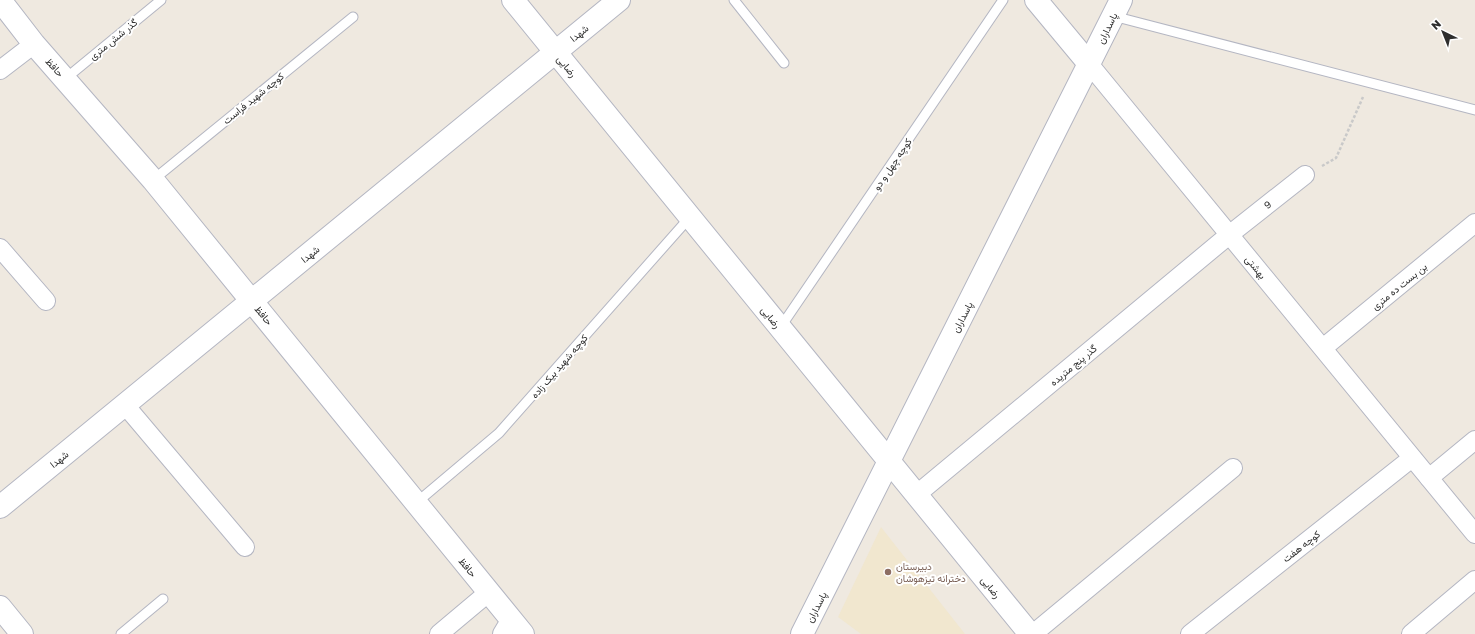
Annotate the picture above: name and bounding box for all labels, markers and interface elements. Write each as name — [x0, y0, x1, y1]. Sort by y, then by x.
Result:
street label: پاسداران — [1094, 10, 1121, 46]
north arrow — [1423, 12, 1463, 52]
street label: گذر شش متری — [87, 16, 140, 63]
text: N — [1428, 17, 1443, 32]
street label: شهدا — [567, 22, 591, 45]
street label: رضایی — [554, 53, 579, 80]
street label: حافظ — [43, 55, 67, 79]
street label: کوچه شهید فراست — [220, 69, 288, 128]
street label: کوچه چهل و دو — [870, 135, 916, 193]
street label: 9 — [1261, 198, 1274, 211]
street label: شهدا — [298, 243, 322, 266]
street label: بهشتی — [1242, 253, 1269, 282]
street label: بن بست ده متری — [1369, 260, 1430, 313]
street label: پاسداران — [949, 300, 977, 335]
street label: حافظ — [253, 303, 276, 327]
street label: رضایی — [758, 304, 783, 331]
street label: کوچه شهید بیک زاده — [528, 331, 592, 402]
street label: گذر پنج متریده — [1047, 342, 1101, 390]
street label: شهدا — [47, 448, 71, 471]
street label: کوچه هفت — [1280, 527, 1324, 566]
street label: حافظ — [457, 555, 480, 579]
place label: دبیرستان دخترانه تیزهوشان — [896, 560, 966, 585]
marker: دبیرستان دخترانه تیزهوشان — [883, 567, 893, 577]
street label: رضایی — [978, 574, 1003, 601]
street label: پاسداران — [803, 590, 831, 625]

